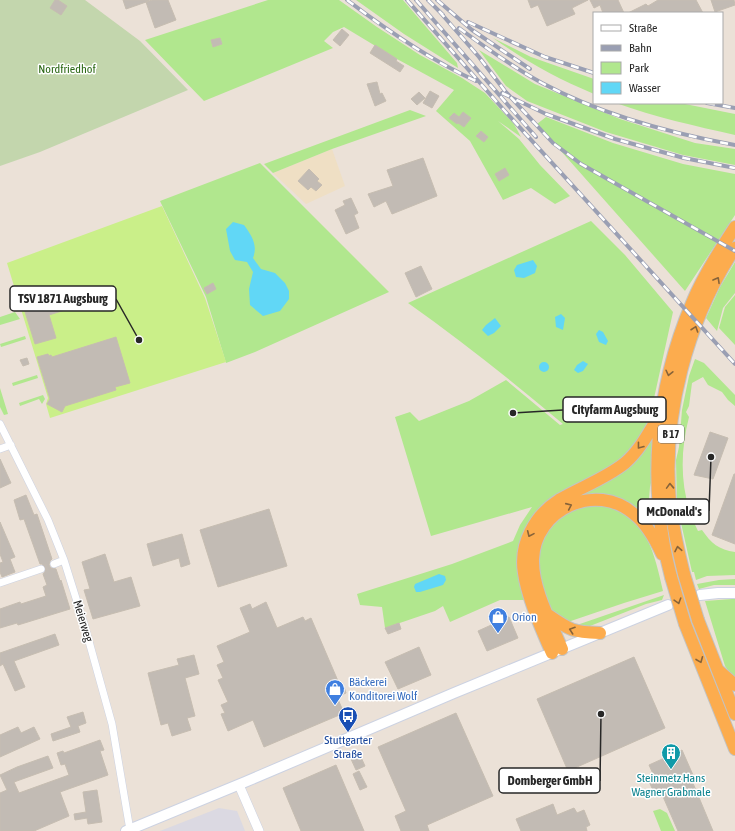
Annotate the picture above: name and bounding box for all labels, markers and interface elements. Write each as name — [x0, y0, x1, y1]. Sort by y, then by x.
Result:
legend — [593, 12, 723, 104]
text: Straße — [629, 21, 657, 35]
text: Bahn — [629, 41, 652, 55]
text: Park — [629, 61, 650, 75]
park label: Nordfriedhof — [38, 62, 96, 76]
text: Wasser — [629, 81, 661, 95]
one-way arrow — [712, 277, 719, 284]
callout: TSV 1871 Augsburg — [10, 286, 116, 311]
text: TSV 1871 Augsburg — [18, 291, 108, 306]
one-way arrow — [690, 326, 698, 333]
one-way arrow — [665, 370, 673, 376]
callout: Cityfarm Augsburg — [563, 397, 666, 422]
text: Cityfarm Augsburg — [572, 402, 659, 417]
road number: B 17 — [658, 425, 684, 443]
one-way arrow — [637, 442, 644, 449]
one-way arrow — [665, 483, 674, 489]
callout: McDonald's — [638, 499, 709, 524]
one-way arrow — [565, 503, 572, 511]
text: McDonald's — [646, 504, 702, 519]
one-way arrow — [527, 530, 535, 537]
one-way arrow — [674, 546, 682, 553]
one-way arrow — [673, 597, 682, 604]
street label: Meierweg — [70, 598, 96, 644]
shop icon: Orion — [487, 606, 509, 634]
place label: Orion — [512, 610, 537, 624]
one-way arrow — [569, 626, 576, 635]
one-way arrow — [695, 657, 703, 664]
place label: Bäckerei Konditorei Wolf — [349, 675, 418, 703]
shop icon: Bäckerei Konditorei Wolf — [324, 678, 346, 706]
bus stop icon: Stuttgarter Straße — [337, 705, 359, 733]
place label: Stuttgarter Straße — [324, 733, 372, 761]
building icon: Steinmetz Hans Wagner Grabmale — [660, 742, 682, 770]
callout: Domberger GmbH — [499, 768, 600, 793]
place label: Steinmetz Hans Wagner Grabmale — [631, 771, 711, 799]
text: Domberger GmbH — [507, 773, 593, 788]

